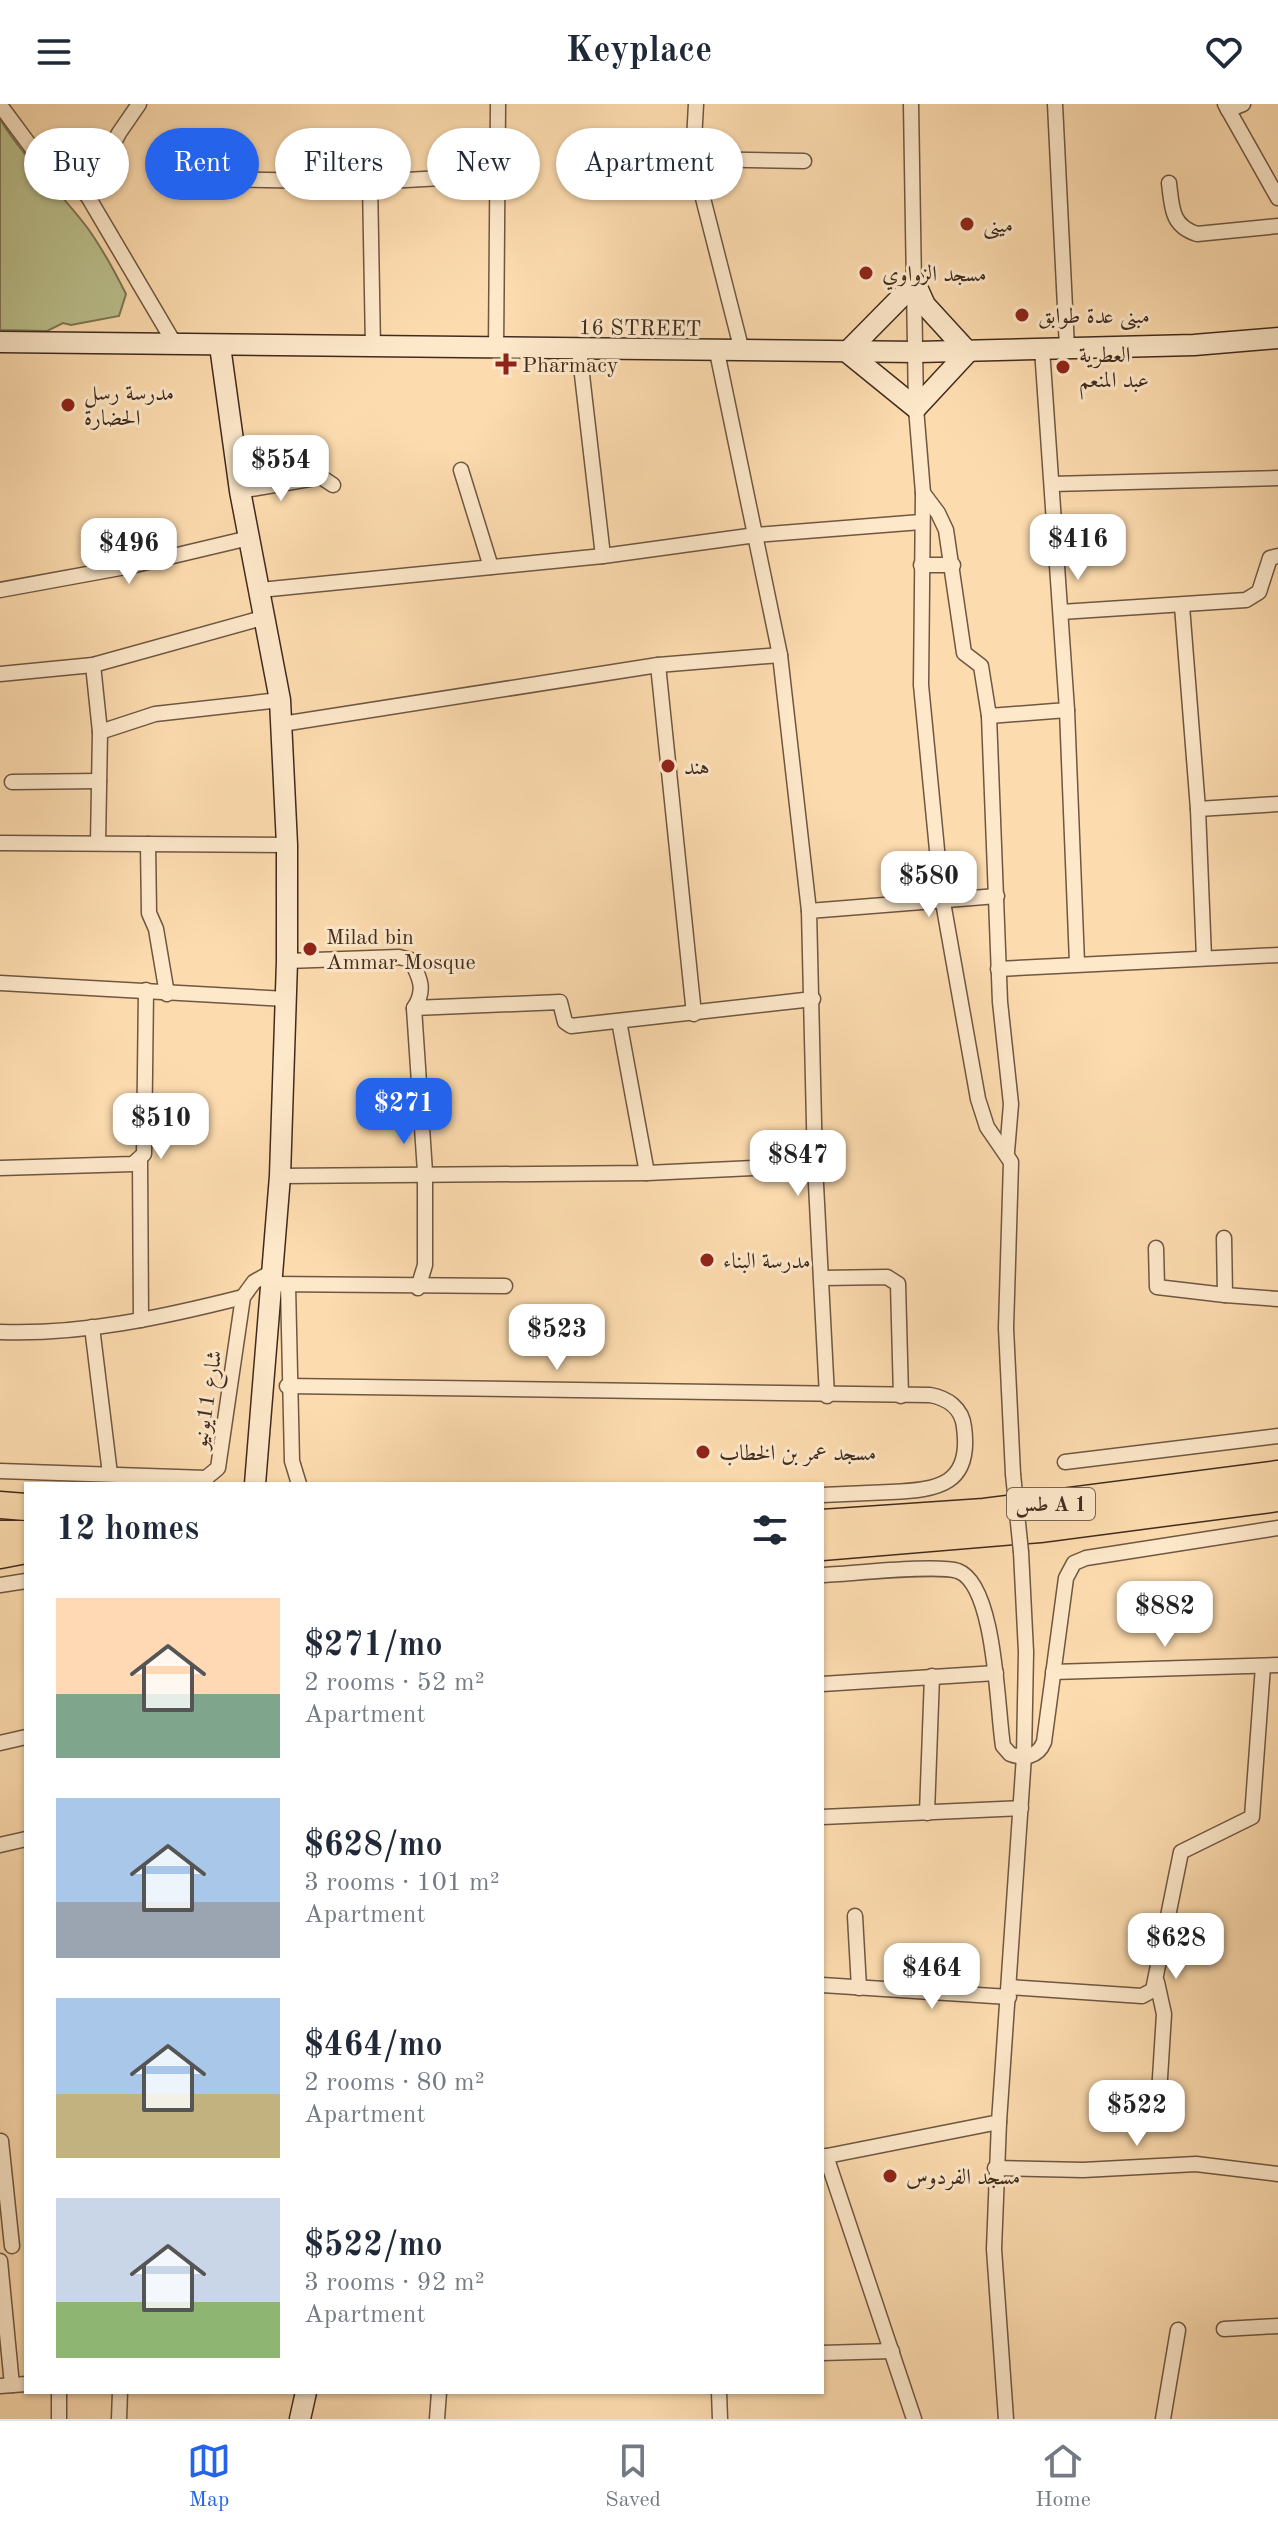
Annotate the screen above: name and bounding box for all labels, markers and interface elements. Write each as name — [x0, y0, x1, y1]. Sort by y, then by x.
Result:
icon: menu — [32, 30, 76, 74]
icon: heart — [1202, 30, 1246, 74]
text: Keyplace — [566, 34, 712, 70]
chip: Buy — [24, 128, 129, 200]
chip: Rent — [145, 128, 259, 200]
chip: Filters — [275, 128, 411, 200]
chip: New — [427, 128, 540, 200]
chip: Apartment — [556, 128, 743, 200]
marker: مينى — [958, 215, 976, 233]
place label: مينى — [983, 215, 1013, 240]
marker: مسجد الزواوي — [857, 264, 875, 282]
place label: مسجد الزواوي — [882, 264, 986, 291]
marker: مبنى عدة طوابق — [1013, 306, 1031, 324]
place label: مبنى عدة طوابق — [1038, 306, 1150, 331]
street label: 16 STREET — [578, 317, 702, 341]
place label: العطرية عبد المنعم — [1079, 345, 1149, 400]
marker: Pharmacy — [497, 355, 515, 373]
place label: Pharmacy — [522, 355, 619, 377]
marker: العطرية عبد المنعم — [1054, 358, 1072, 376]
place label: مدرسة رسل الحضارة — [84, 383, 174, 431]
marker: مدرسة رسل الحضارة — [59, 396, 77, 414]
pin: $554 — [234, 435, 328, 503]
text: $554 — [251, 448, 311, 474]
pin: $416 — [1031, 514, 1125, 582]
pin: $496 — [82, 518, 176, 586]
text: $416 — [1048, 527, 1108, 553]
text: $496 — [99, 531, 159, 557]
marker: هند — [659, 757, 677, 775]
place label: هند — [684, 757, 710, 779]
pin: $580 — [882, 851, 976, 919]
text: $580 — [899, 864, 959, 890]
place label: Milad bin Ammar Mosque — [326, 927, 476, 974]
marker: Milad bin Ammar Mosque — [301, 940, 319, 958]
pin: $271 — [357, 1078, 451, 1146]
text: $271 — [374, 1091, 434, 1117]
pin: $510 — [114, 1093, 208, 1161]
text: $510 — [131, 1106, 191, 1132]
pin: $847 — [751, 1130, 845, 1198]
text: $847 — [768, 1143, 828, 1169]
marker: مدرسة البناء — [698, 1251, 716, 1269]
place label: مدرسة البناء — [723, 1251, 810, 1274]
pin: $523 — [510, 1304, 604, 1372]
text: $523 — [527, 1317, 587, 1343]
street label: شارع 11يونيو — [189, 1349, 233, 1453]
marker: مسجد عمر بن الخطاب — [694, 1443, 712, 1461]
place label: مسجد عمر بن الخطاب — [719, 1443, 876, 1467]
road number: طس A 1 — [1007, 1488, 1095, 1520]
icon: filters — [748, 1508, 792, 1552]
text: 12 homes — [56, 1513, 199, 1547]
pin: $882 — [1118, 1581, 1212, 1649]
text: $882 — [1135, 1594, 1195, 1620]
text: $271/mo — [304, 1629, 443, 1663]
icon: home — [120, 1630, 216, 1726]
text: 2 rooms · 52 m² — [304, 1670, 485, 1696]
text: Apartment — [304, 1702, 426, 1728]
text: $628/mo — [304, 1829, 443, 1863]
icon: home — [120, 1830, 216, 1926]
text: 3 rooms · 101 m² — [304, 1870, 500, 1896]
text: Apartment — [304, 1902, 426, 1928]
pin: $628 — [1129, 1913, 1223, 1981]
text: $628 — [1146, 1926, 1206, 1952]
pin: $464 — [885, 1943, 979, 2011]
text: $464 — [902, 1956, 962, 1982]
text: $464/mo — [304, 2029, 443, 2063]
icon: home — [120, 2030, 216, 2126]
text: 2 rooms · 80 m² — [304, 2070, 485, 2096]
pin: $522 — [1090, 2080, 1184, 2148]
text: $522 — [1107, 2093, 1167, 2119]
text: Apartment — [304, 2102, 426, 2128]
marker: مسجد الفردوس — [881, 2167, 899, 2185]
place label: مسجد الفردوس — [906, 2167, 1020, 2191]
text: $522/mo — [304, 2229, 443, 2263]
icon: home — [120, 2230, 216, 2326]
text: 3 rooms · 92 m² — [304, 2270, 485, 2296]
text: Apartment — [304, 2302, 426, 2328]
tab: Map — [187, 2439, 231, 2514]
tab: Saved — [605, 2439, 661, 2514]
tab: Home — [1035, 2439, 1091, 2514]

